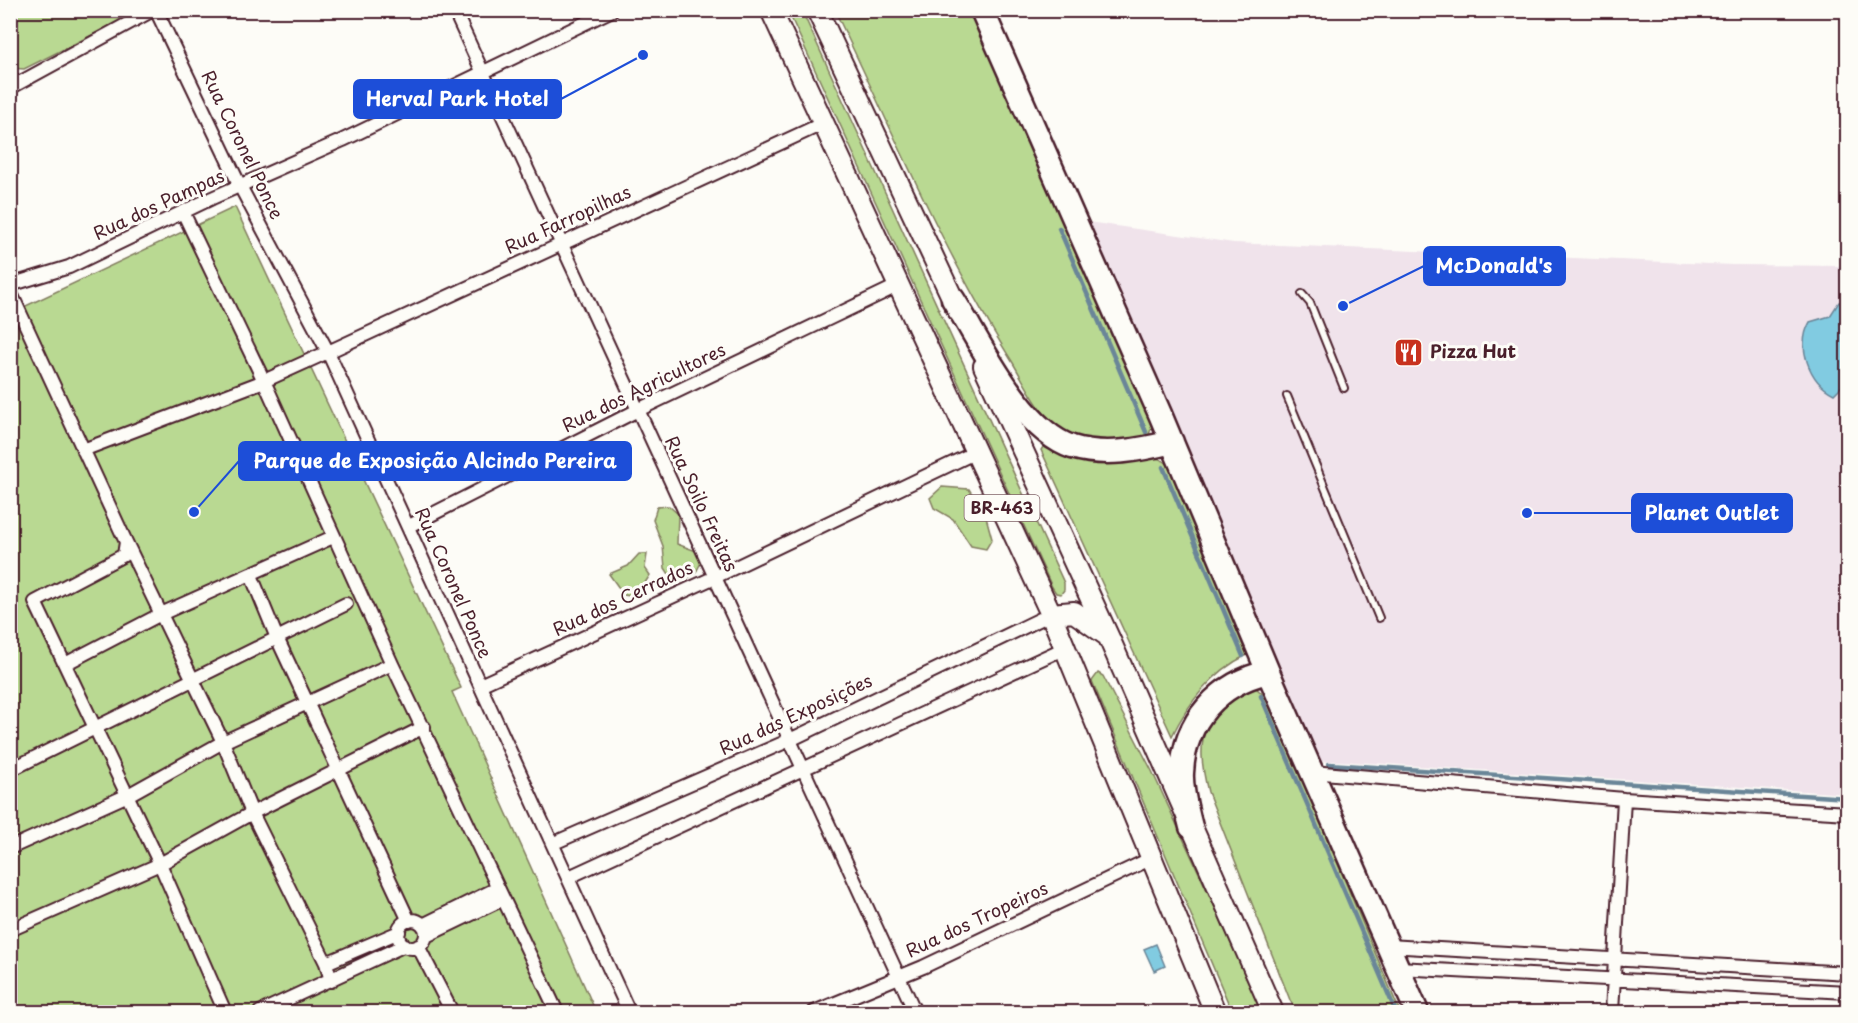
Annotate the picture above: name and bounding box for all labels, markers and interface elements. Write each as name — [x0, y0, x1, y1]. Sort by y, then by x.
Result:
street label: Rua Coronel Ponce — [196, 65, 291, 223]
callout: Herval Park Hotel — [354, 80, 561, 118]
text: Herval Park Hotel — [366, 83, 548, 113]
street label: Rua dos Pampas — [88, 161, 228, 246]
street label: Rua Farropilhas — [500, 178, 635, 260]
callout: McDonald's — [1424, 247, 1565, 285]
text: McDonald's — [1436, 250, 1553, 280]
street label: Rua dos Agricultores — [557, 335, 730, 438]
restaurant icon: Pizza Hut — [1393, 336, 1425, 368]
place label: Pizza Hut — [1430, 337, 1517, 364]
street label: Rua Soilo Freitas — [659, 431, 746, 576]
callout: Parque de Exposição Alcindo Pereira — [239, 442, 631, 480]
text: Parque de Exposição Alcindo Pereira — [253, 445, 617, 475]
callout: Planet Outlet — [1632, 494, 1792, 532]
road number: BR-463 — [964, 495, 1040, 521]
text: Planet Outlet — [1645, 497, 1780, 527]
street label: Rua Coronel Ponce — [409, 503, 500, 662]
street label: Rua dos Cerrados — [548, 553, 697, 642]
street label: Rua das Exposições — [714, 666, 876, 761]
street label: Rua dos Tropeiros — [901, 874, 1052, 963]

